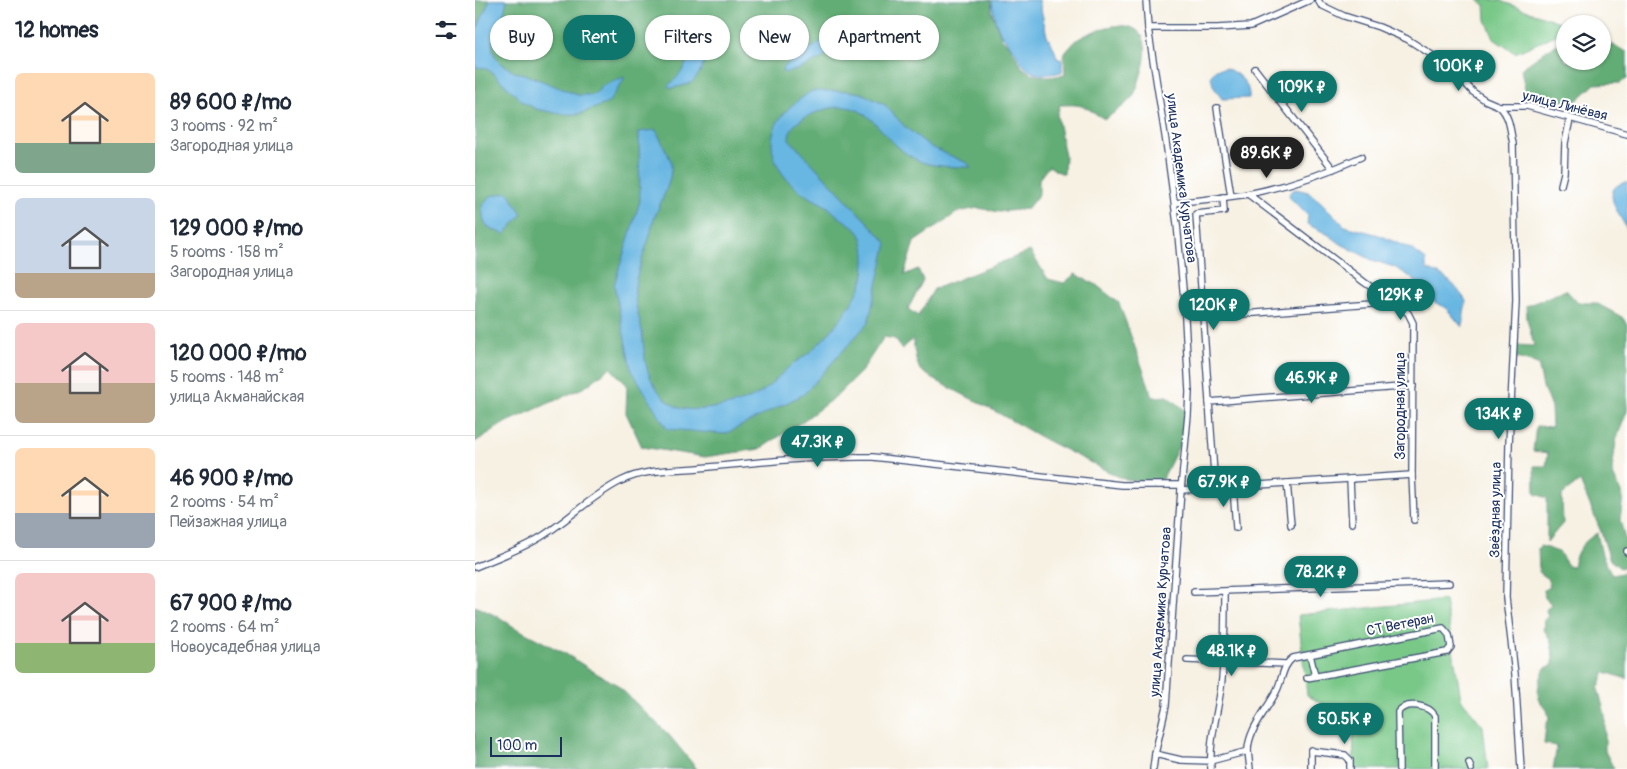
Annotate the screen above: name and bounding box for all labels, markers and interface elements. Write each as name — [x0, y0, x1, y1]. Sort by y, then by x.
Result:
chip: Buy — [490, 15, 553, 60]
chip: Rent — [563, 15, 635, 60]
chip: Filters — [645, 15, 730, 60]
chip: New — [740, 15, 809, 60]
chip: Apartment — [819, 15, 939, 60]
map controls — [1556, 15, 1611, 70]
button: layers — [1556, 15, 1611, 70]
icon: filters — [432, 16, 460, 44]
text: 12 homes — [15, 17, 98, 44]
pin: 100K ₽ — [1418, 49, 1500, 92]
text: 100K ₽ — [1434, 56, 1484, 76]
pin: 109K ₽ — [1261, 70, 1343, 113]
text: 109K ₽ — [1278, 77, 1326, 97]
street label: улица Линёвая — [1520, 86, 1609, 124]
text: 89 600 ₽/mo — [170, 89, 292, 116]
street label: улица Академика Курчатова — [1163, 91, 1200, 264]
icon: home — [55, 93, 115, 153]
text: 3 rooms · 92 m² — [170, 116, 278, 136]
text: Загородная улица — [170, 136, 293, 156]
pin: 89.6K ₽ — [1221, 136, 1313, 179]
text: 89.6K ₽ — [1241, 143, 1293, 163]
text: 129 000 ₽/mo — [170, 215, 303, 242]
icon: home — [55, 218, 115, 278]
text: 5 rooms · 158 m² — [170, 242, 284, 262]
text: Загородная улица — [170, 262, 293, 282]
pin: 129K ₽ — [1360, 278, 1442, 321]
text: 129K ₽ — [1378, 285, 1424, 305]
pin: 120K ₽ — [1173, 288, 1255, 331]
text: 120K ₽ — [1190, 295, 1238, 315]
text: 120 000 ₽/mo — [170, 340, 307, 367]
icon: home — [55, 343, 115, 403]
street label: Загородная улица — [1392, 352, 1409, 460]
pin: 46.9K ₽ — [1266, 362, 1358, 404]
text: 5 rooms · 148 m² — [170, 367, 284, 387]
text: 46.9K ₽ — [1285, 368, 1339, 388]
text: улица Акманайская — [170, 387, 304, 407]
pin: 134K ₽ — [1458, 398, 1540, 440]
text: 134K ₽ — [1475, 404, 1523, 424]
pin: 47.3K ₽ — [772, 426, 864, 468]
text: 47.3K ₽ — [792, 432, 844, 452]
street label: Звёздная улица — [1486, 462, 1505, 558]
text: 46 900 ₽/mo — [170, 465, 293, 492]
pin: 67.9K ₽ — [1178, 466, 1270, 508]
icon: home — [55, 468, 115, 528]
text: 67.9K ₽ — [1198, 472, 1250, 492]
text: 2 rooms · 54 m² — [170, 492, 279, 512]
text: Пейзажная улица — [170, 512, 287, 532]
street label: улица Академика Курчатова — [1146, 526, 1175, 699]
pin: 78.2K ₽ — [1275, 556, 1367, 598]
text: 78.2K ₽ — [1295, 562, 1347, 582]
text: 67 900 ₽/mo — [170, 590, 292, 617]
icon: home — [55, 593, 115, 653]
street label: СТ Ветеран — [1365, 610, 1435, 639]
text: 2 rooms · 64 m² — [170, 617, 280, 637]
pin: 48.1K ₽ — [1186, 634, 1278, 677]
text: Новоусадебная улица — [170, 637, 321, 657]
text: 48.1K ₽ — [1207, 641, 1257, 661]
pin: 50.5K ₽ — [1299, 702, 1391, 745]
text: 50.5K ₽ — [1318, 709, 1372, 729]
scale bar — [490, 734, 563, 757]
text: 100 m — [497, 737, 537, 754]

